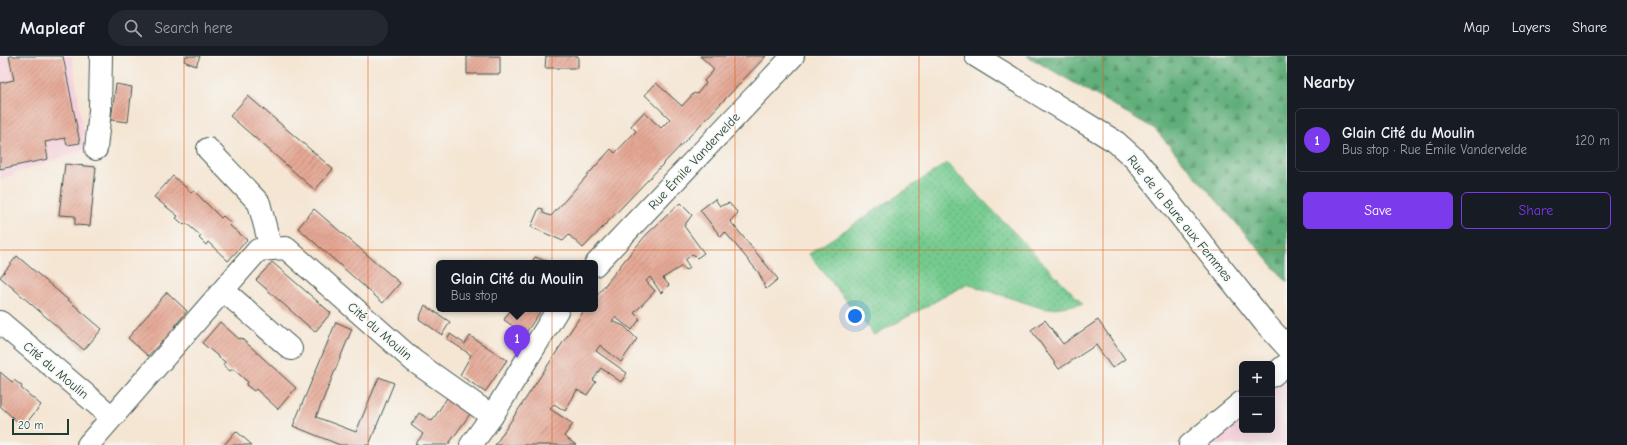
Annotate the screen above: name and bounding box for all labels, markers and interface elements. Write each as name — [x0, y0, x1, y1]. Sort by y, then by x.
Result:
search box — [108, 10, 388, 46]
text: Mapleaf — [20, 17, 84, 39]
icon: search — [122, 17, 144, 39]
text: Search here — [154, 19, 233, 37]
text: Map — [1463, 19, 1490, 36]
text: Layers — [1512, 19, 1550, 36]
text: Share — [1572, 19, 1607, 36]
text: Nearby — [1303, 73, 1354, 92]
street label: Rue Émile Vandervelde — [644, 108, 743, 213]
text: Glain Cité du Moulin — [1342, 124, 1475, 142]
text: 1 — [1314, 133, 1320, 148]
text: 120 m — [1575, 133, 1610, 148]
text: Bus stop · Rue Émile Vandervelde — [1342, 142, 1527, 157]
street label: Rue de la Bure aux Femmes — [1124, 152, 1236, 284]
button: Save — [1303, 192, 1453, 229]
button: Share — [1461, 192, 1611, 229]
popup — [436, 260, 598, 312]
text: Glain Cité du Moulin — [451, 270, 583, 288]
text: Bus stop — [451, 288, 498, 303]
street label: Cité du Moulin — [345, 299, 415, 363]
your location — [845, 306, 865, 326]
pin: 1 — [504, 325, 530, 358]
street label: Cité du Moulin — [20, 338, 92, 402]
map controls — [1239, 361, 1275, 433]
button: + — [1239, 361, 1275, 397]
button: − — [1239, 397, 1275, 433]
scale bar — [12, 417, 69, 436]
text: 20 m — [18, 419, 43, 432]

